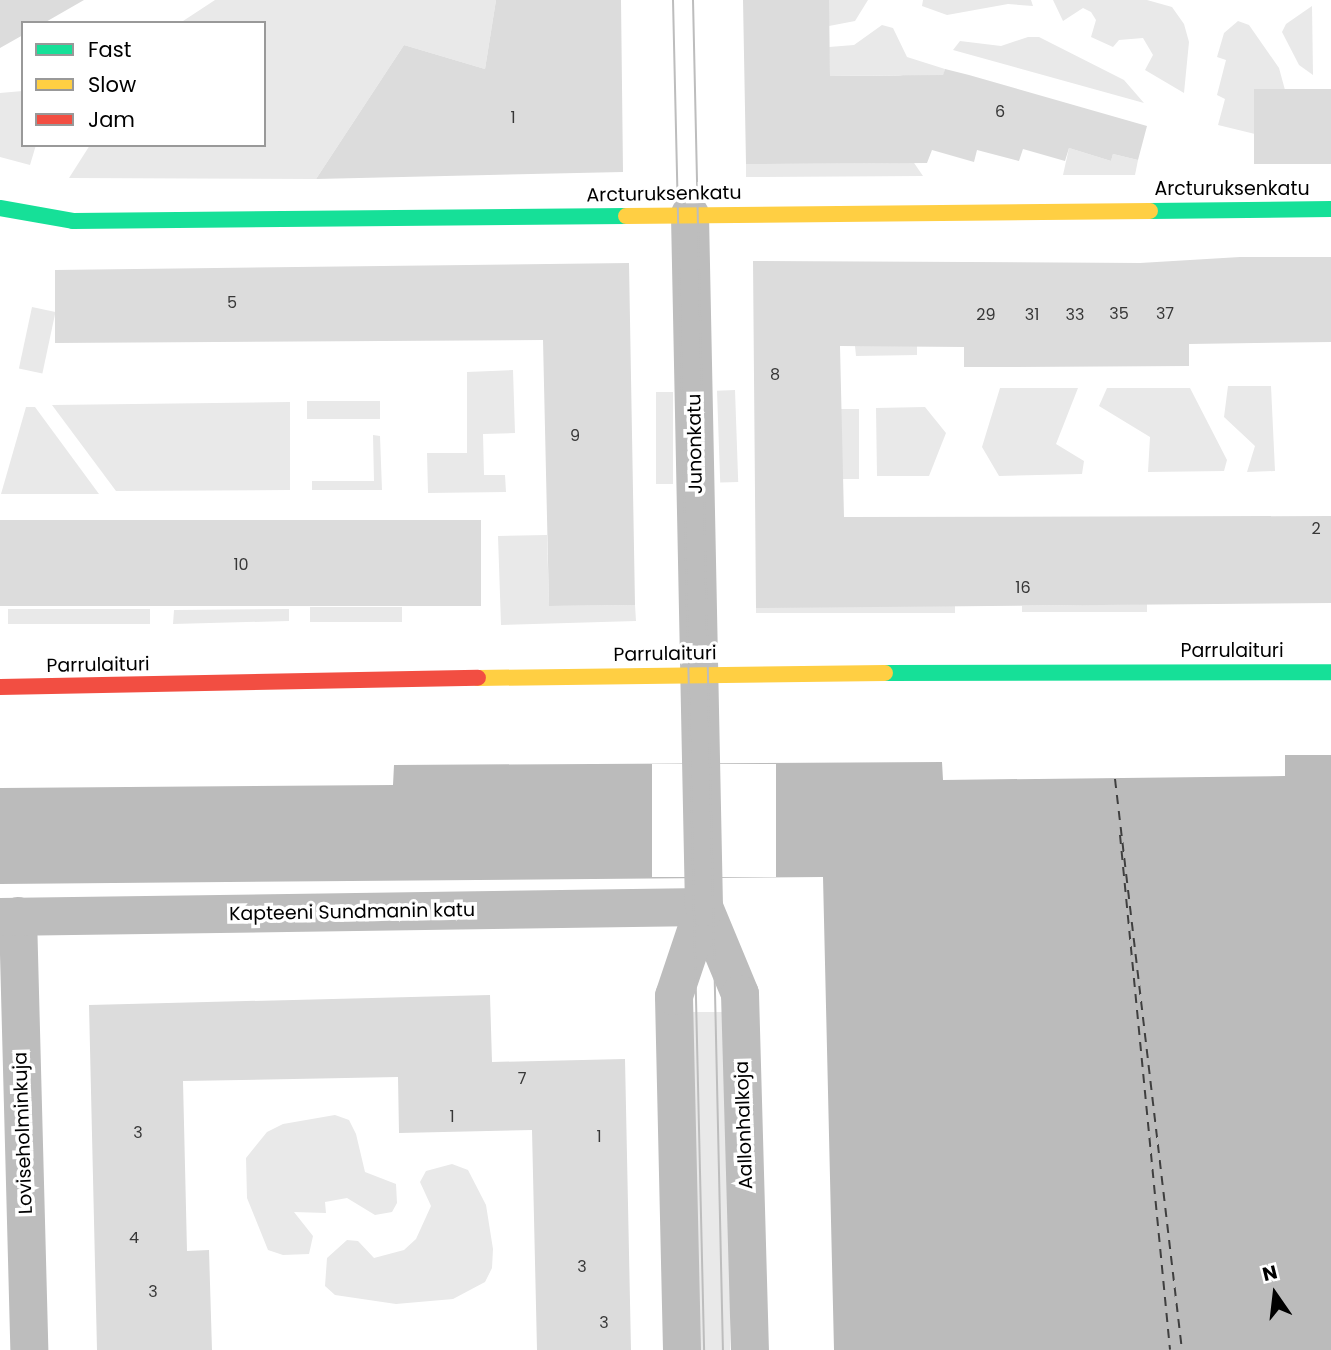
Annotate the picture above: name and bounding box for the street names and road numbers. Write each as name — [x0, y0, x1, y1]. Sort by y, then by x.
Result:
street label: Arcturuksenkatu — [1154, 178, 1310, 200]
street label: Arcturuksenkatu — [586, 181, 742, 207]
street label: Junonkatu — [683, 394, 707, 494]
street label: Parrulaituri — [1180, 640, 1284, 662]
street label: Parrulaituri — [613, 642, 717, 666]
street label: Parrulaituri — [46, 653, 150, 677]
street label: Kapteeni Sundmanin katu — [229, 898, 475, 926]
street label: Loviseholminkuja — [9, 1052, 37, 1214]
street label: Aallonhalkoja — [730, 1060, 758, 1190]

